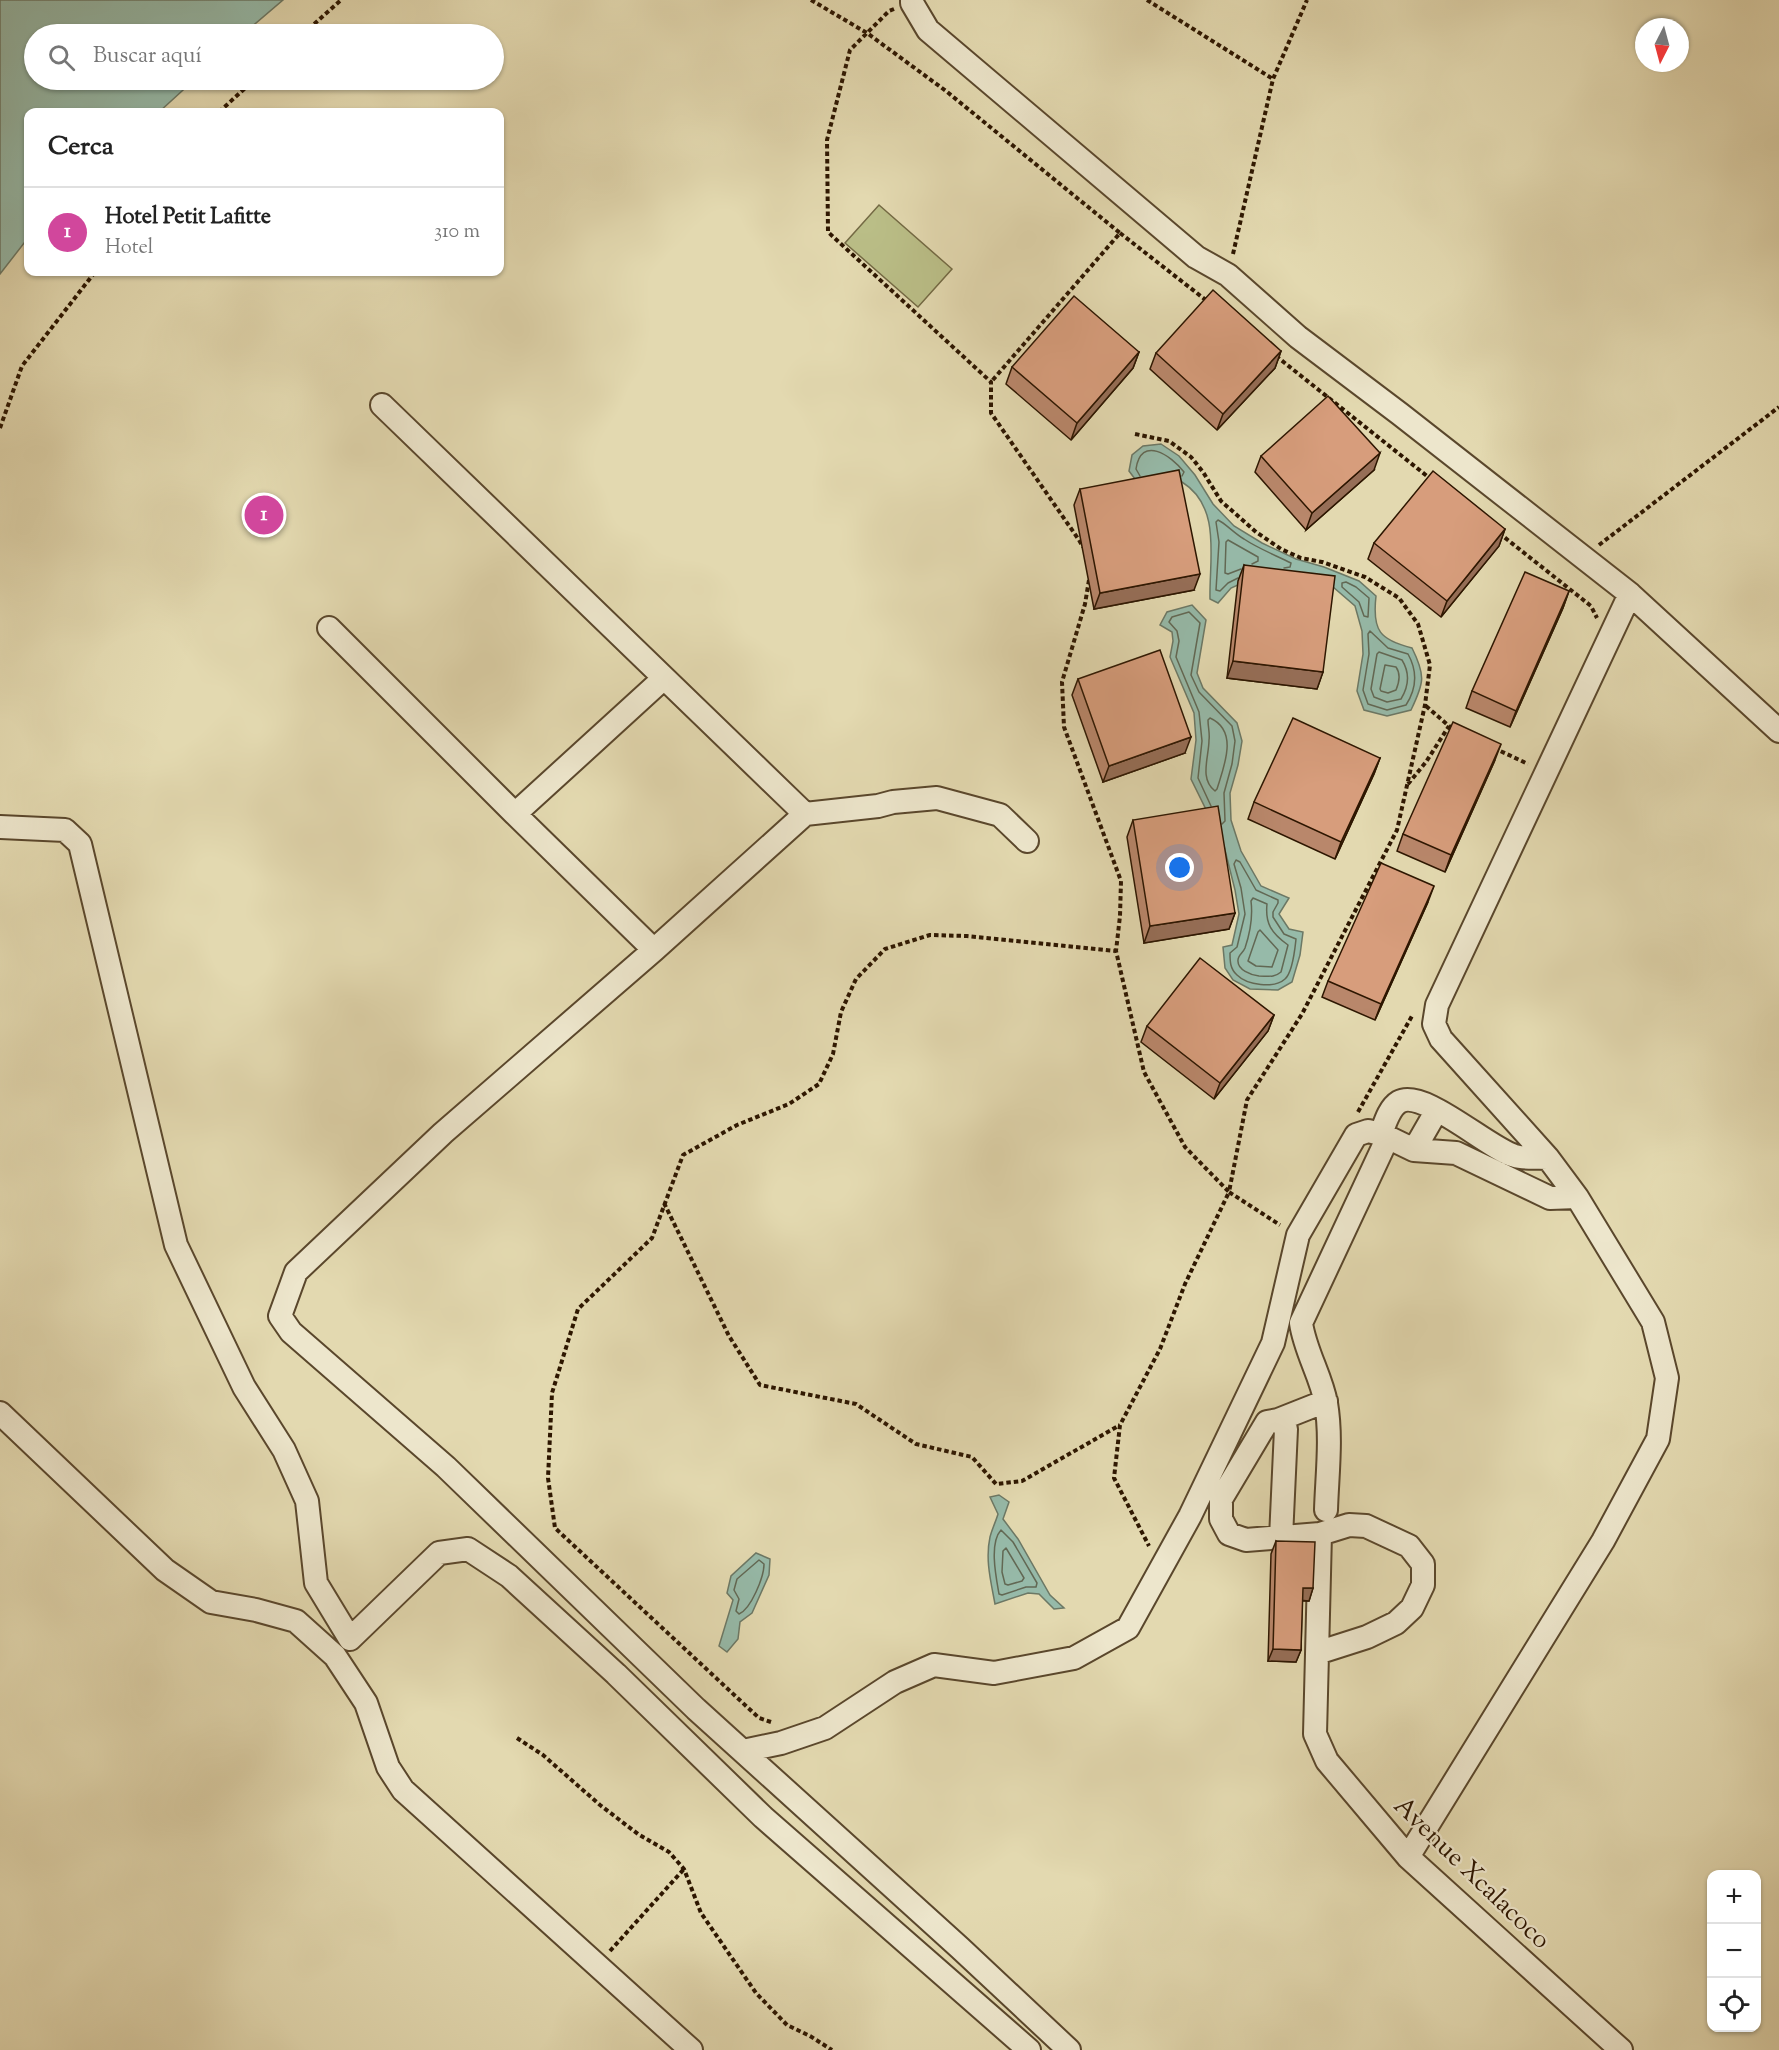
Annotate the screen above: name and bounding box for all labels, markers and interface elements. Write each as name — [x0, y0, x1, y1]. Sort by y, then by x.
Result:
north arrow — [1635, 18, 1689, 72]
search box — [24, 24, 504, 90]
icon: search — [45, 41, 78, 74]
text: Buscar aquí — [93, 41, 202, 73]
text: Cerca — [48, 129, 114, 166]
text: Hotel Petit Lafitte — [105, 202, 271, 234]
text: 1 — [64, 218, 71, 247]
text: 310 m — [434, 218, 480, 247]
text: Hotel — [105, 234, 153, 263]
pin: 1 — [244, 492, 284, 538]
your location — [1165, 853, 1194, 882]
street label: Avenue Xcalacoco — [1384, 1789, 1558, 1959]
map controls — [1707, 1870, 1761, 2032]
button: + — [1707, 1870, 1761, 1924]
button: − — [1707, 1924, 1761, 1978]
button: locate — [1707, 1978, 1761, 2032]

